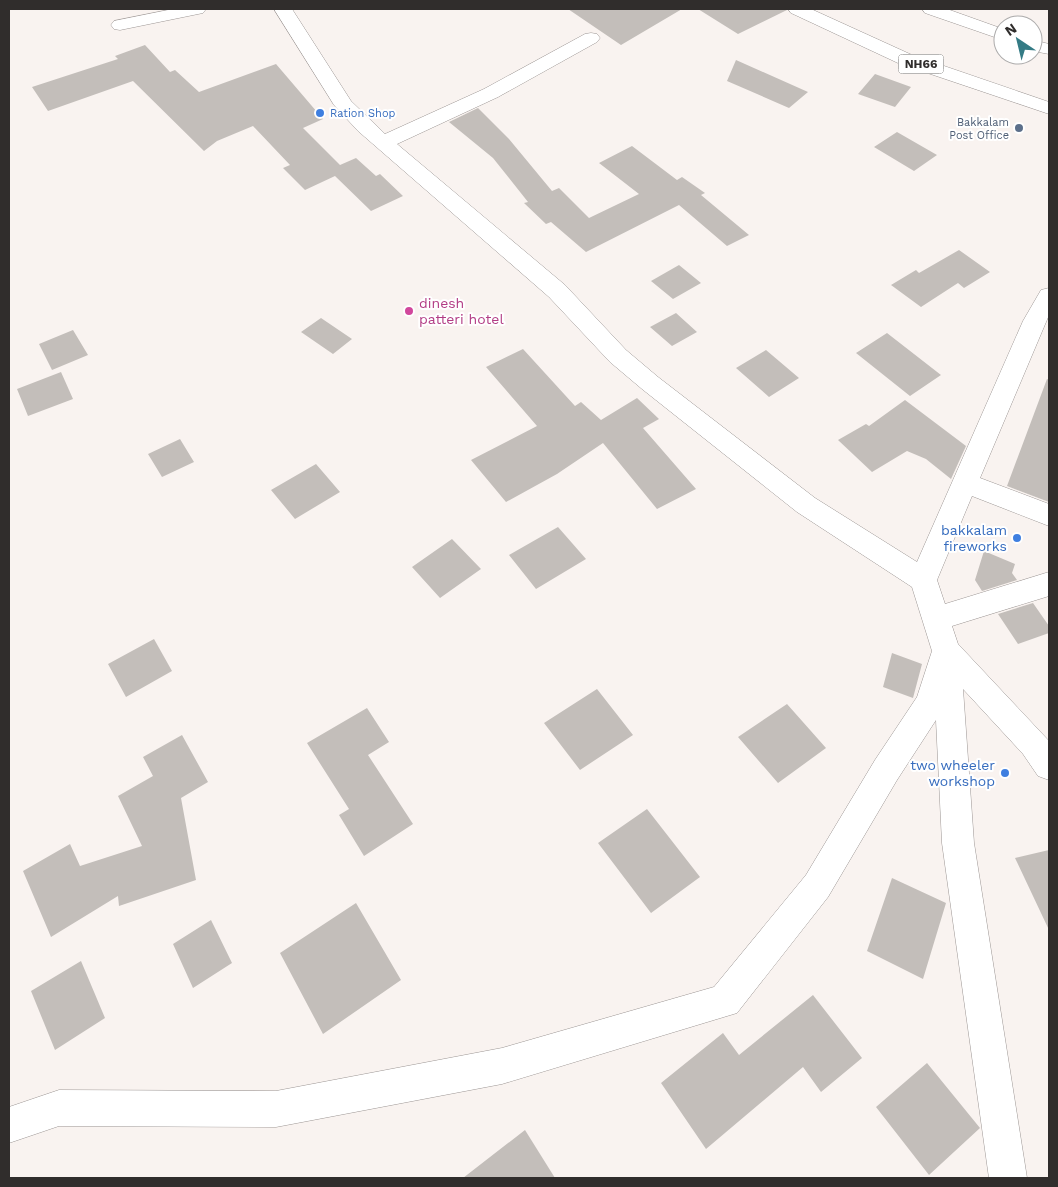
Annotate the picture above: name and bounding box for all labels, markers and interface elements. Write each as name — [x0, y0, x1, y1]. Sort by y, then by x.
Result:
north arrow — [993, 15, 1043, 65]
text: N — [1002, 20, 1019, 39]
road number: NH66 — [898, 54, 944, 74]
marker: Ration Shop — [314, 107, 326, 119]
place label: Ration Shop — [330, 107, 395, 120]
place label: Bakkalam Post Office — [949, 116, 1009, 142]
marker: Bakkalam Post Office — [1013, 122, 1025, 134]
place label: dinesh patteri hotel — [419, 295, 504, 327]
marker: dinesh patteri hotel — [403, 305, 415, 317]
place label: bakkalam fireworks — [941, 522, 1007, 554]
marker: bakkalam fireworks — [1011, 532, 1023, 544]
place label: two wheeler workshop — [910, 757, 995, 789]
marker: two wheeler workshop — [999, 767, 1011, 779]

